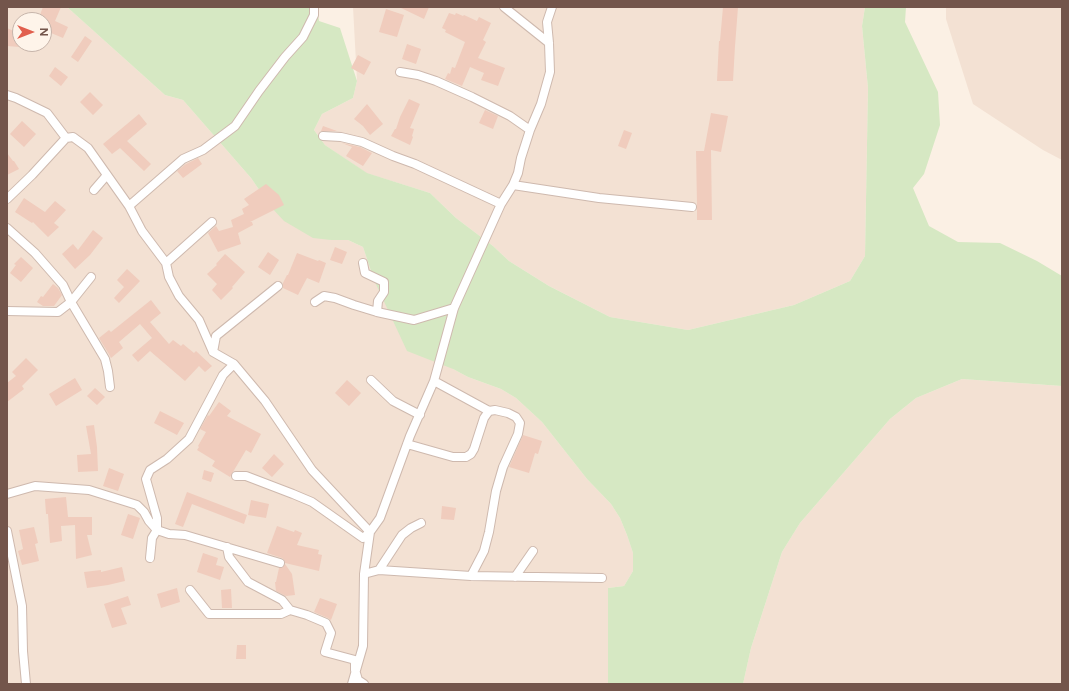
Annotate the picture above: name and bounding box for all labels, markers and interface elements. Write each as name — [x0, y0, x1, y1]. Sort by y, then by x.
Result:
north arrow — [12, 12, 52, 52]
text: N — [37, 28, 50, 36]

